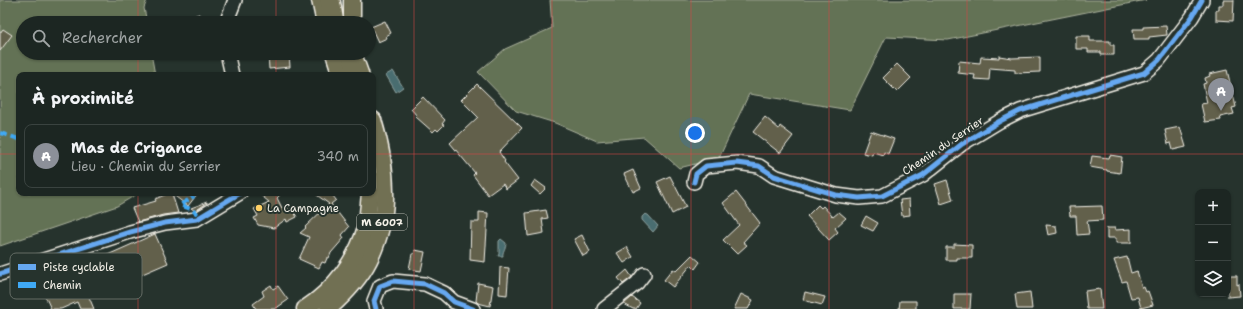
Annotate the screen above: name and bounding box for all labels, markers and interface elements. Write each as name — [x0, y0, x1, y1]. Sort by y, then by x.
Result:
search box — [16, 16, 376, 60]
icon: search — [30, 27, 52, 49]
text: Rechercher — [62, 28, 143, 48]
pin: A — [1208, 78, 1234, 111]
text: À proximité — [32, 87, 134, 109]
street label: Chemin du Serrier — [899, 113, 987, 179]
your location — [685, 123, 705, 143]
text: Mas de Crigance — [71, 138, 202, 158]
text: A — [41, 148, 51, 165]
text: 340 m — [317, 148, 359, 165]
text: Lieu · Chemin du Serrier — [71, 158, 221, 175]
map controls — [1195, 189, 1231, 297]
button: + — [1195, 189, 1231, 225]
place label: La Campagne — [267, 201, 339, 216]
marker: La Campagne — [254, 203, 264, 213]
road number: M 6007 — [357, 214, 407, 230]
button: − — [1195, 225, 1231, 261]
legend — [10, 253, 142, 299]
text: Piste cyclable — [43, 260, 115, 275]
button: layers — [1195, 261, 1231, 297]
text: Chemin — [43, 278, 82, 293]

